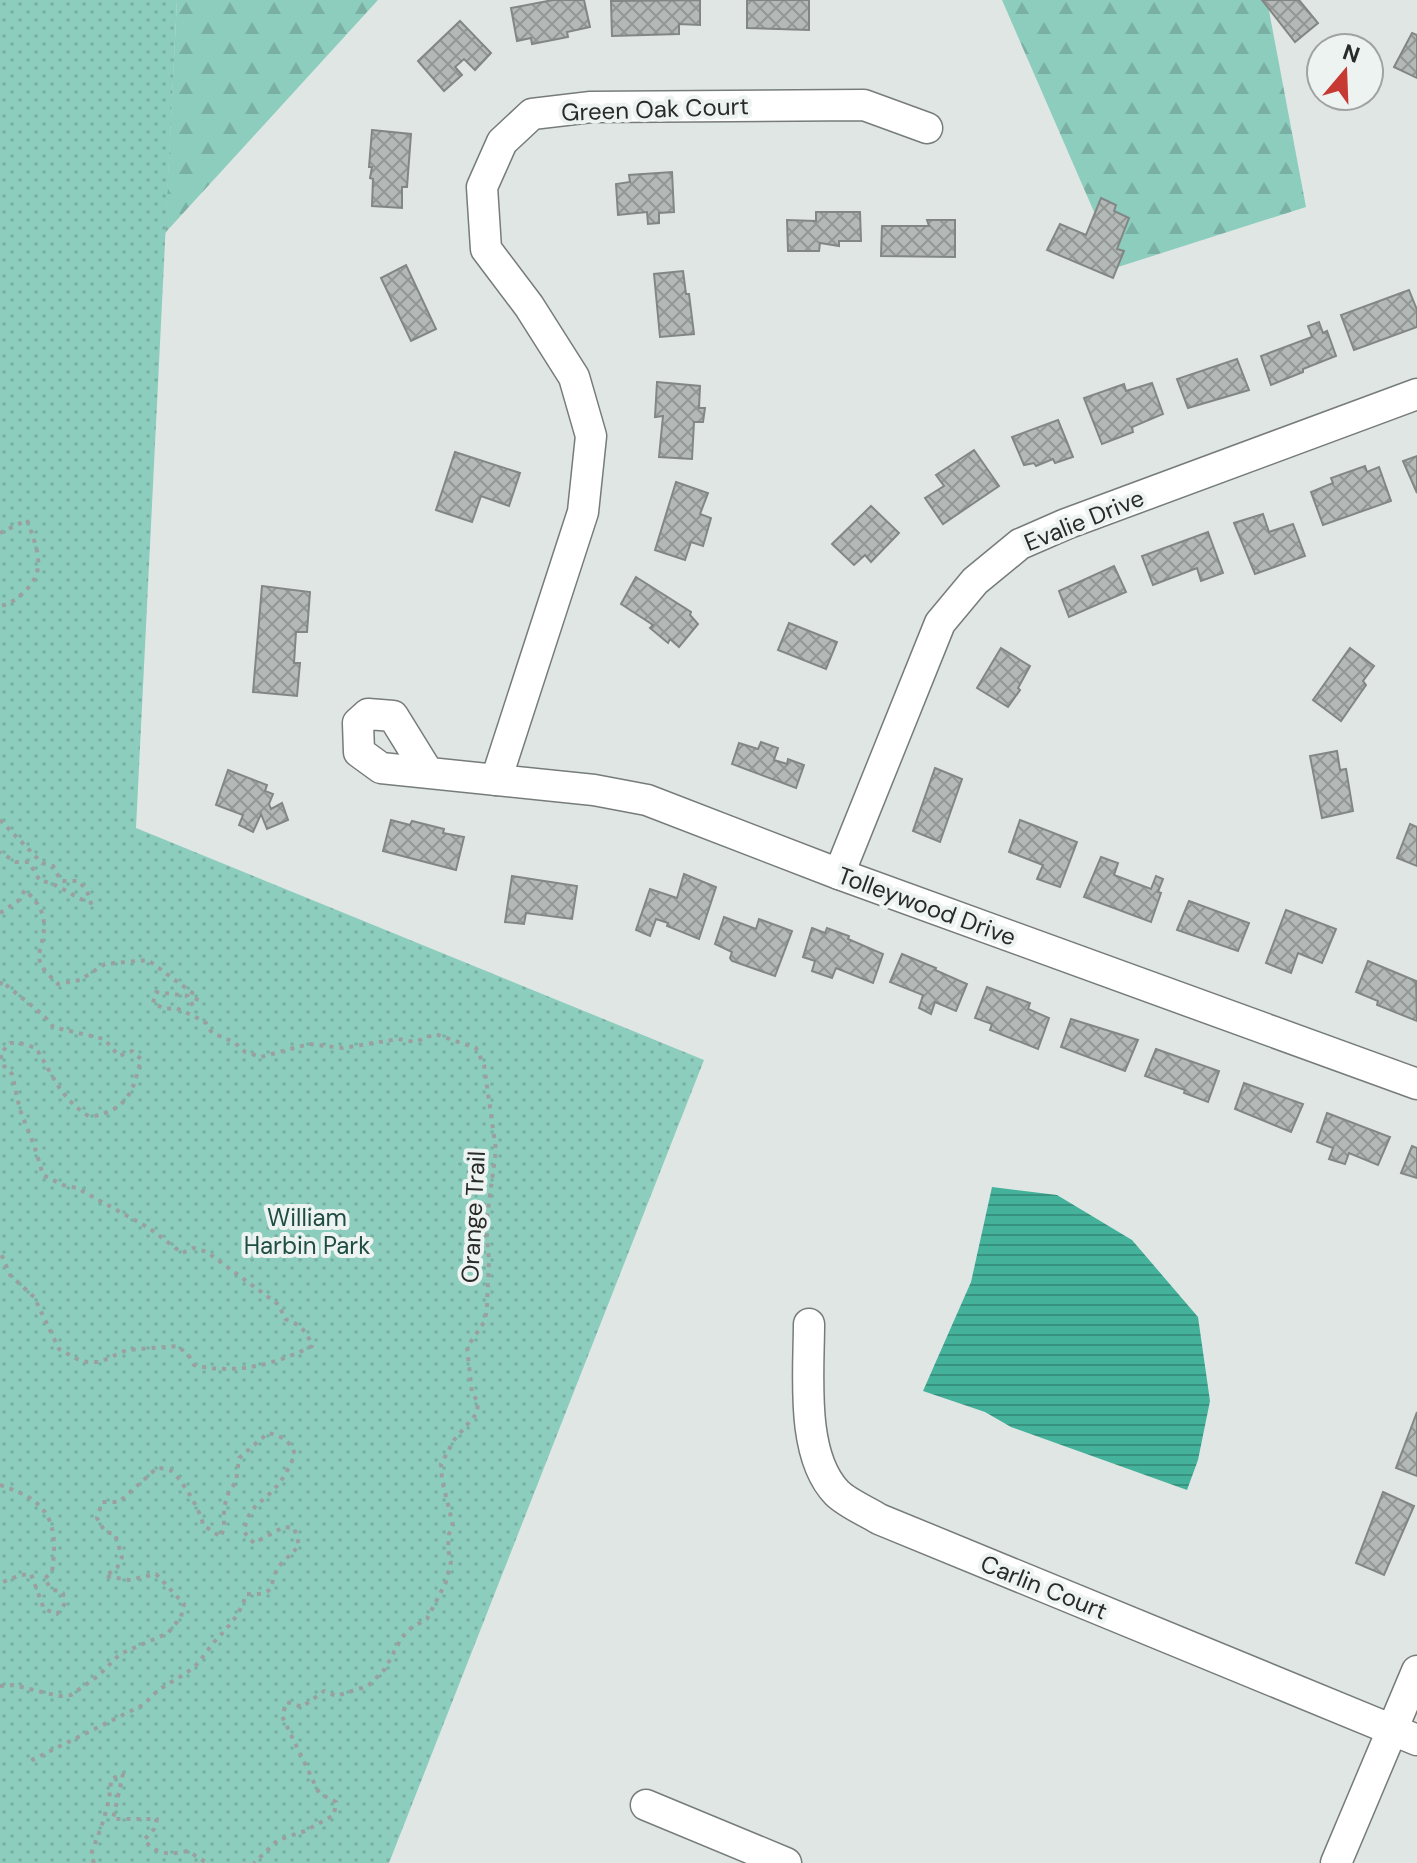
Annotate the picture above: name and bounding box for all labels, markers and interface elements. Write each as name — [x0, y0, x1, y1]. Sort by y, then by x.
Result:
north arrow — [1305, 32, 1385, 112]
text: N — [1339, 37, 1364, 70]
street label: Green Oak Court — [561, 90, 749, 128]
street label: Evalie Drive — [1019, 482, 1149, 558]
street label: Tolleywood Drive — [834, 859, 1020, 953]
street label: Orange Trail — [454, 1150, 492, 1284]
park label: William Harbin Park — [244, 1202, 370, 1261]
street label: Carlin Court — [976, 1548, 1112, 1626]

